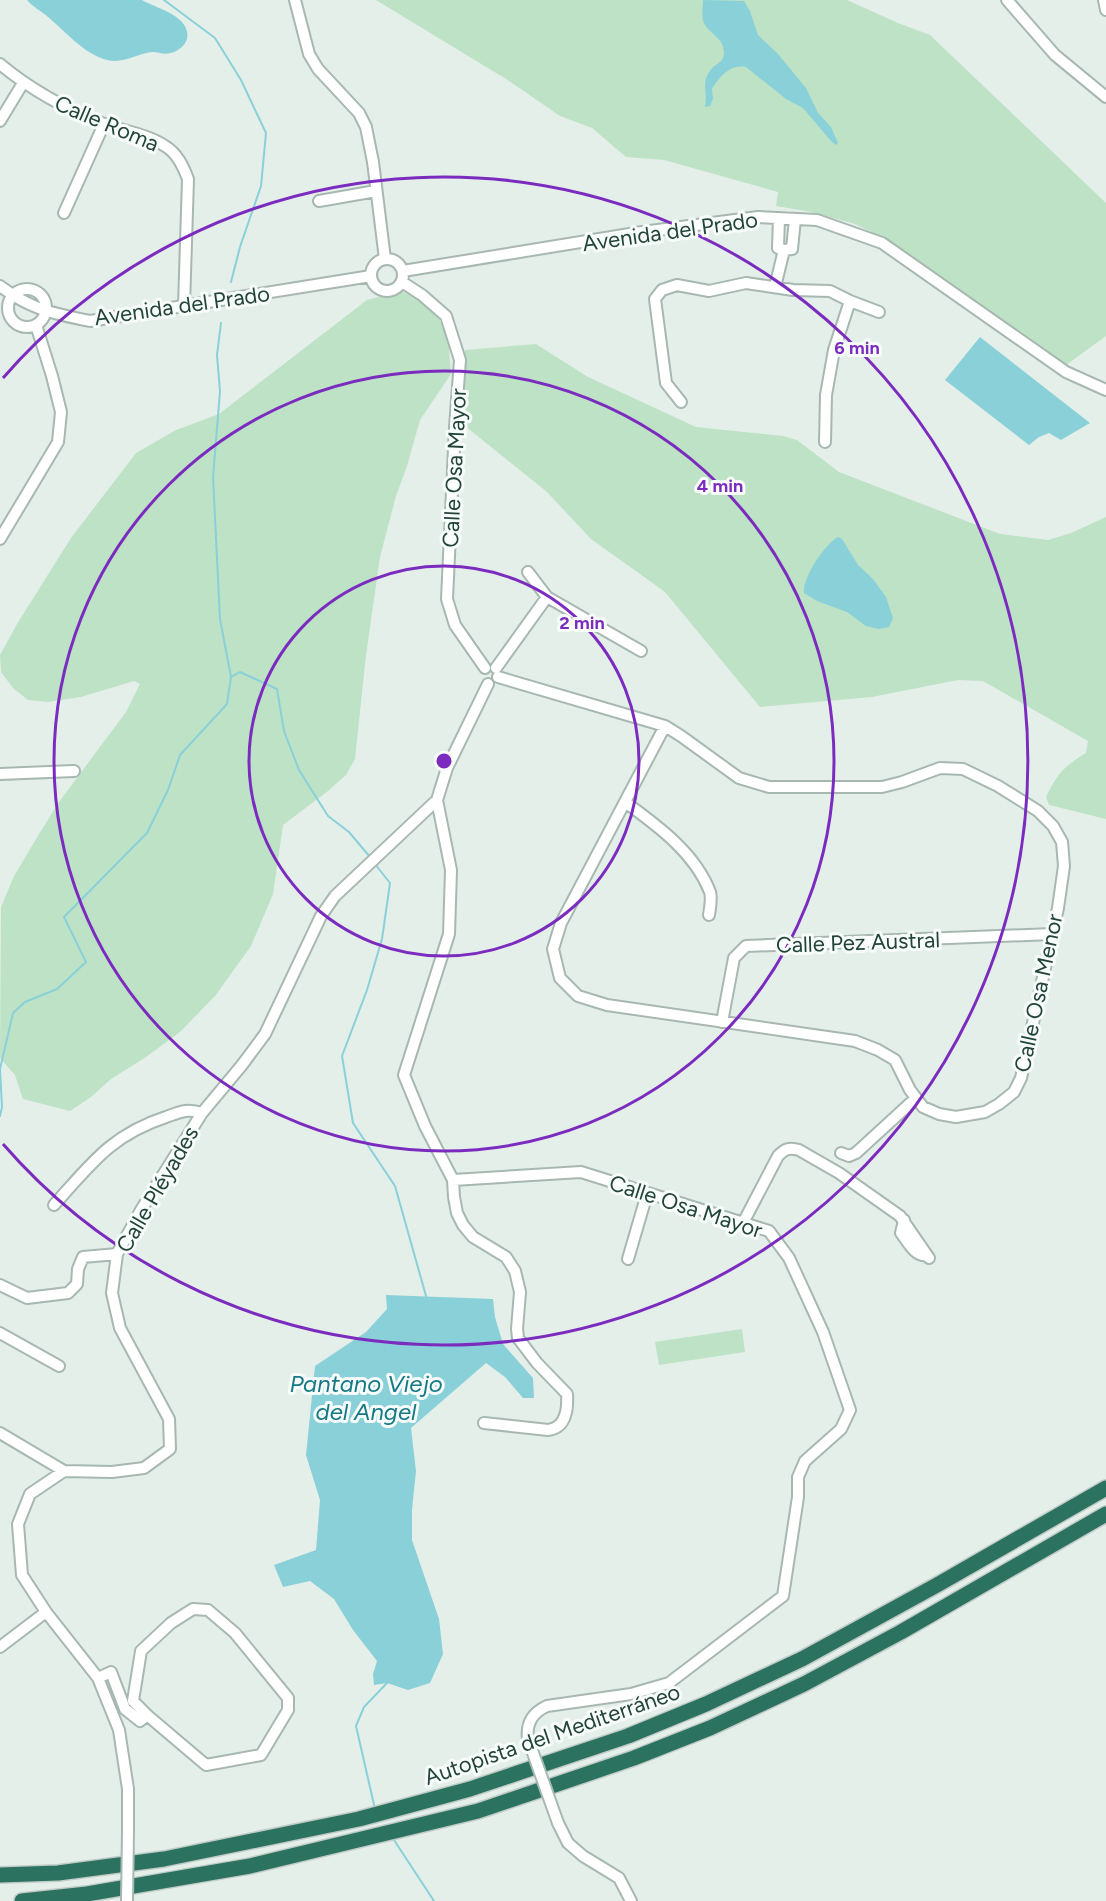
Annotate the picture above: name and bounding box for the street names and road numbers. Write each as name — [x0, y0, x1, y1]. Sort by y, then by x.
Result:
street label: Calle Roma — [51, 89, 163, 158]
street label: Avenida del Prado — [581, 206, 760, 257]
street label: Avenida del Prado — [93, 280, 272, 331]
street label: Calle Osa Mayor — [437, 387, 472, 548]
street label: Calle Osa Menor — [1009, 911, 1069, 1075]
street label: Calle Pez Austral — [775, 926, 941, 959]
street label: Calle Pléyades — [110, 1121, 204, 1257]
street label: Calle Osa Mayor — [606, 1169, 766, 1244]
street label: Autopista del Mediterráneo — [421, 1678, 684, 1791]

